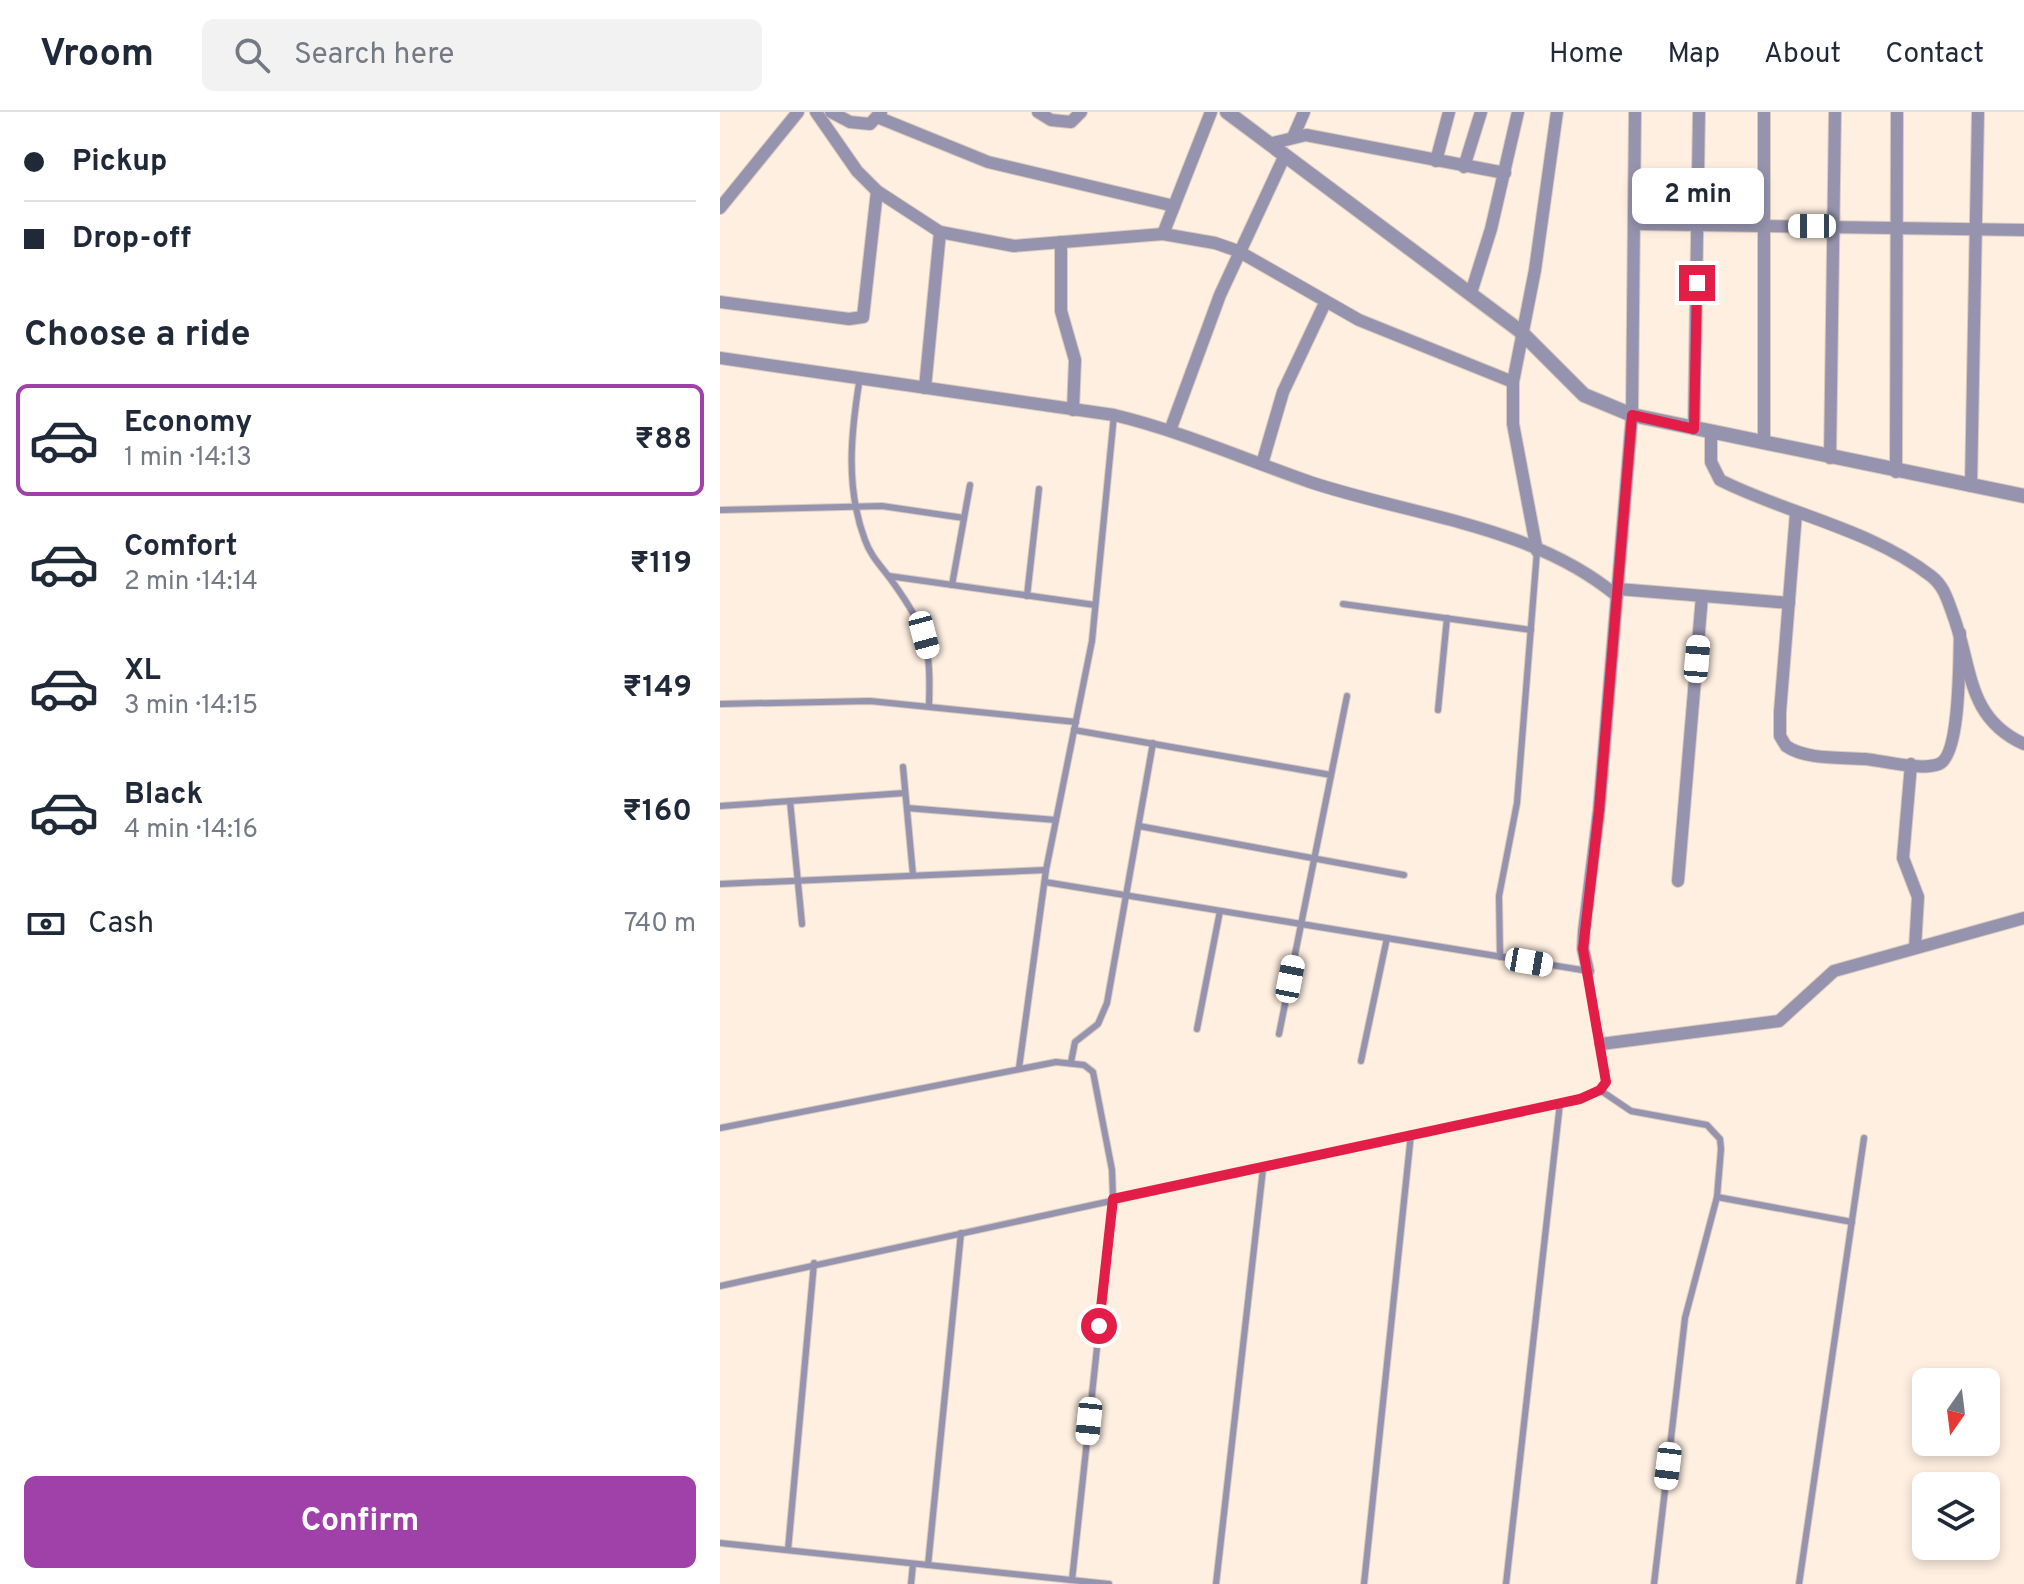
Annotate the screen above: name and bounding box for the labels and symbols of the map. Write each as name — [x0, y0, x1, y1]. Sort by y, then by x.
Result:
callout: 2 min — [1631, 167, 1763, 223]
car — [1788, 214, 1836, 238]
route end — [1679, 265, 1715, 301]
car — [906, 609, 942, 661]
car — [1683, 634, 1711, 684]
car — [1503, 946, 1555, 978]
car — [1274, 953, 1306, 1005]
route start — [1081, 1308, 1117, 1344]
north arrow — [1912, 1368, 2000, 1456]
car — [1075, 1396, 1103, 1446]
car — [1653, 1441, 1683, 1491]

